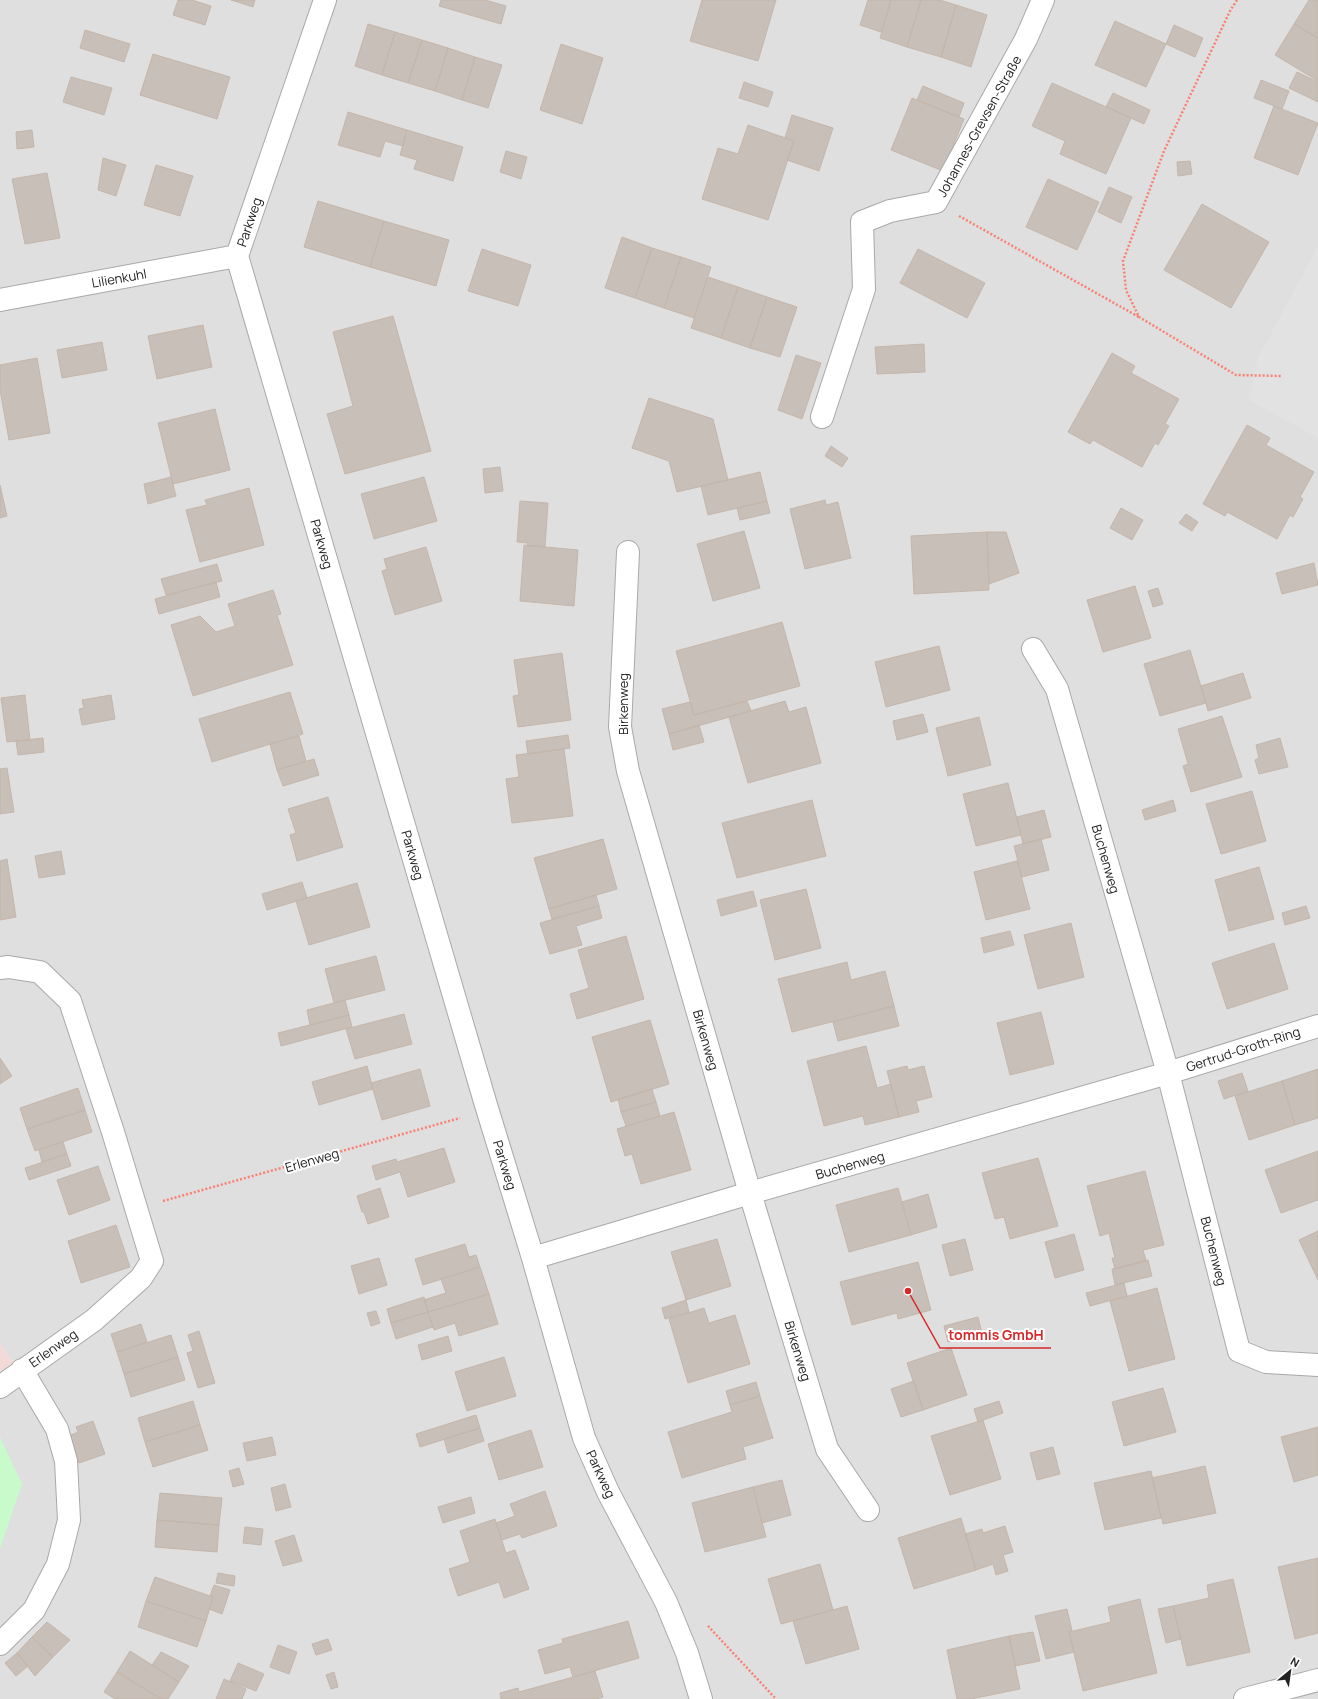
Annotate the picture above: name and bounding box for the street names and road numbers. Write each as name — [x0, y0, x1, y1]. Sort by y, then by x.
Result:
street label: Johannes-Grevsen-Straße — [933, 52, 1026, 200]
street label: Parkweg — [232, 195, 266, 249]
street label: Lilienkuhl — [90, 264, 148, 292]
street label: Parkweg — [306, 517, 338, 571]
street label: Birkenweg — [614, 673, 632, 735]
street label: Buchenweg — [1088, 823, 1124, 895]
street label: Parkweg — [397, 828, 429, 882]
street label: Birkenweg — [689, 1008, 723, 1072]
street label: Gertrud-Groth-Ring — [1184, 1022, 1302, 1076]
street label: Parkweg — [489, 1138, 521, 1192]
street label: Erlenweg — [283, 1144, 341, 1176]
street label: Buchenweg — [814, 1147, 886, 1183]
street label: Buchenweg — [1197, 1214, 1231, 1288]
street label: Birkenweg — [780, 1319, 816, 1383]
street label: Erlenweg — [25, 1325, 81, 1371]
street label: Parkweg — [582, 1447, 620, 1501]

